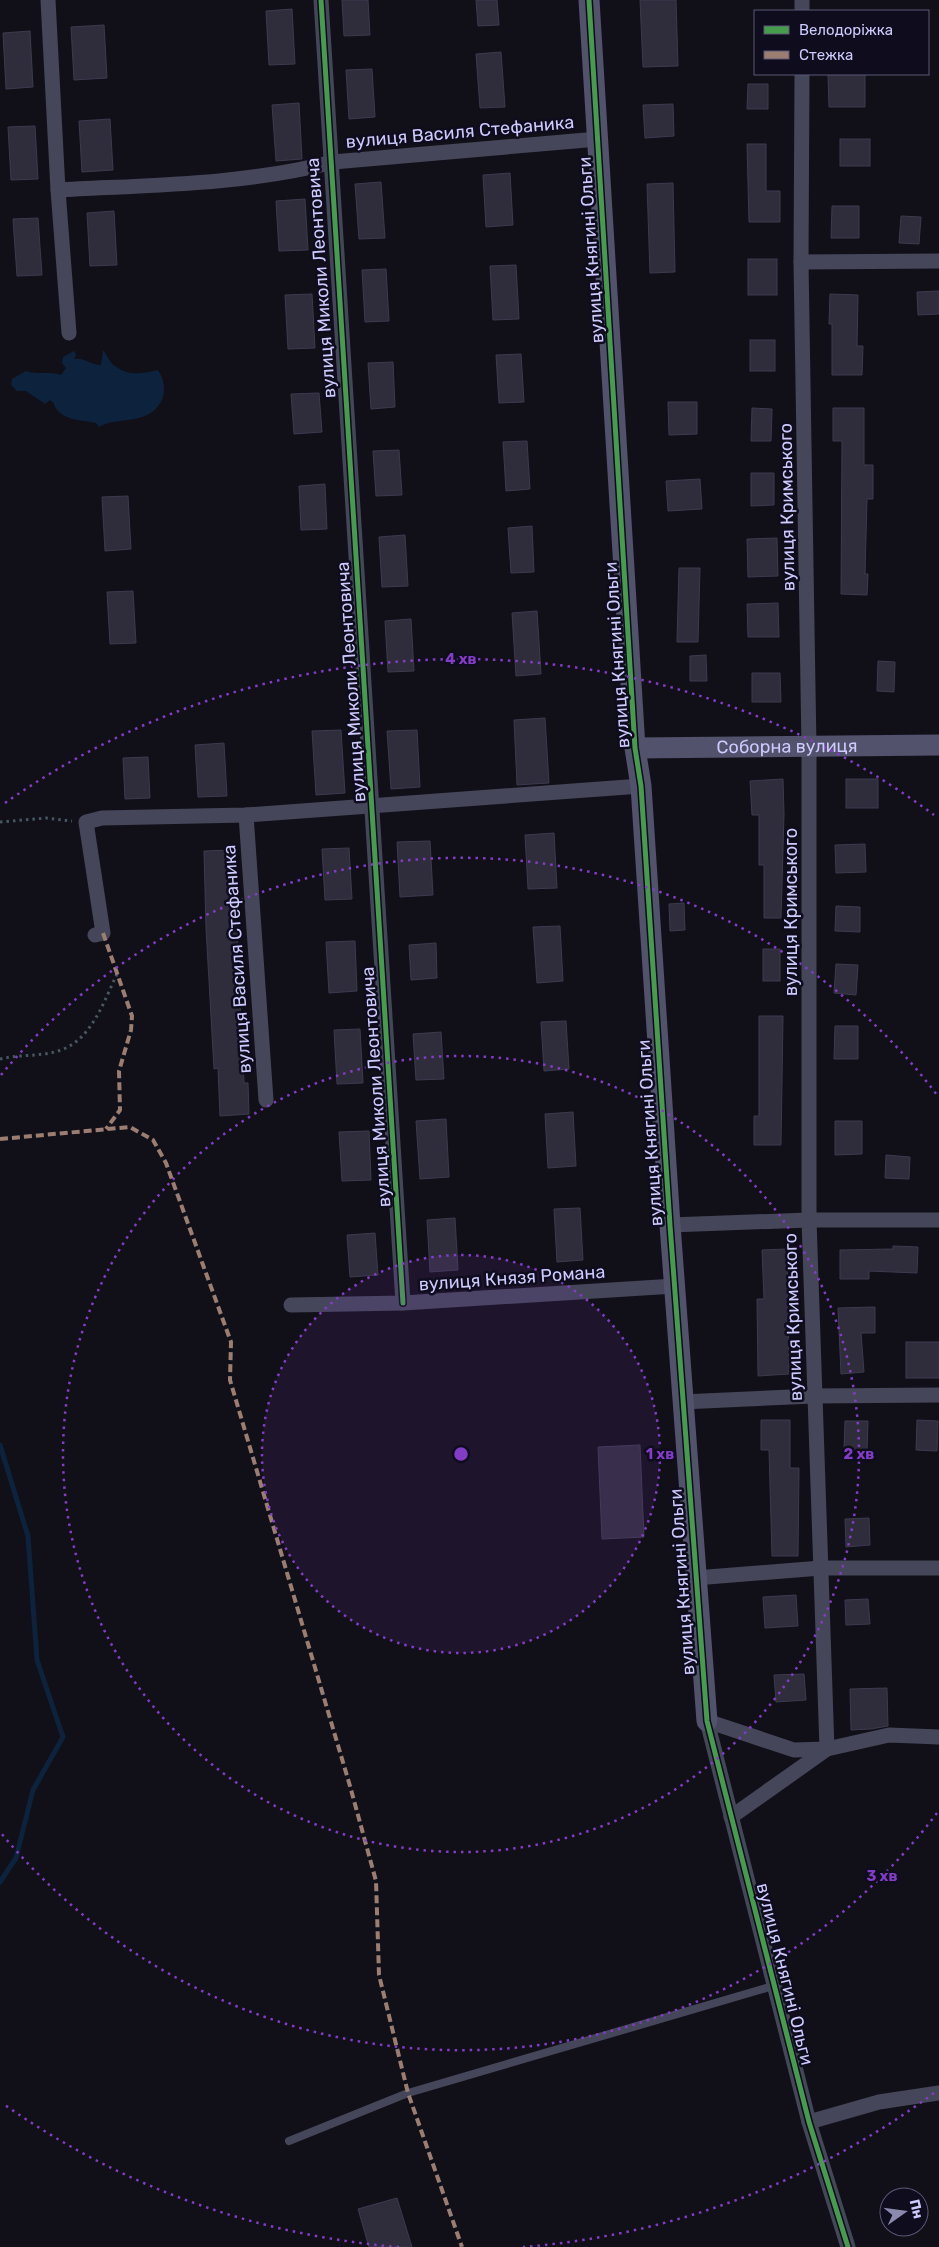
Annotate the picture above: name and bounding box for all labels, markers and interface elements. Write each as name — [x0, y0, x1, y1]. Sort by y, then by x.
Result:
legend — [754, 10, 929, 75]
text: Велодоріжка — [799, 21, 893, 39]
text: Стежка — [799, 46, 853, 64]
street label: вулиця Василя Стефаника — [345, 111, 575, 153]
street label: вулиця Княгині Ольги — [574, 156, 608, 344]
street label: вулиця Миколи Леонтовича — [302, 157, 340, 399]
street label: вулиця Кримського — [775, 423, 799, 591]
street label: вулиця Миколи Леонтовича — [332, 561, 370, 803]
street label: вулиця Княгині Ольги — [600, 561, 634, 749]
text: 4 хв — [445, 650, 477, 668]
street label: Соборна вулиця — [716, 735, 858, 758]
street label: вулиця Кримського — [780, 828, 802, 996]
street label: вулиця Василя Стефаника — [218, 844, 256, 1074]
street label: вулиця Миколи Леонтовича — [357, 966, 395, 1208]
street label: вулиця Княгині Ольги — [633, 1039, 667, 1227]
street label: вулиця Кримського — [779, 1233, 807, 1401]
street label: вулиця Князя Романа — [418, 1261, 606, 1295]
centre of rings — [452, 1445, 470, 1463]
text: 1 хв — [646, 1445, 674, 1463]
text: 2 хв — [844, 1445, 874, 1463]
street label: вулиця Княгині Ольги — [665, 1488, 699, 1676]
text: 3 хв — [867, 1867, 898, 1885]
street label: вулиця Княгині Ольги — [752, 1881, 818, 2067]
north arrow — [879, 2187, 929, 2237]
text: Пн — [906, 2198, 927, 2220]

